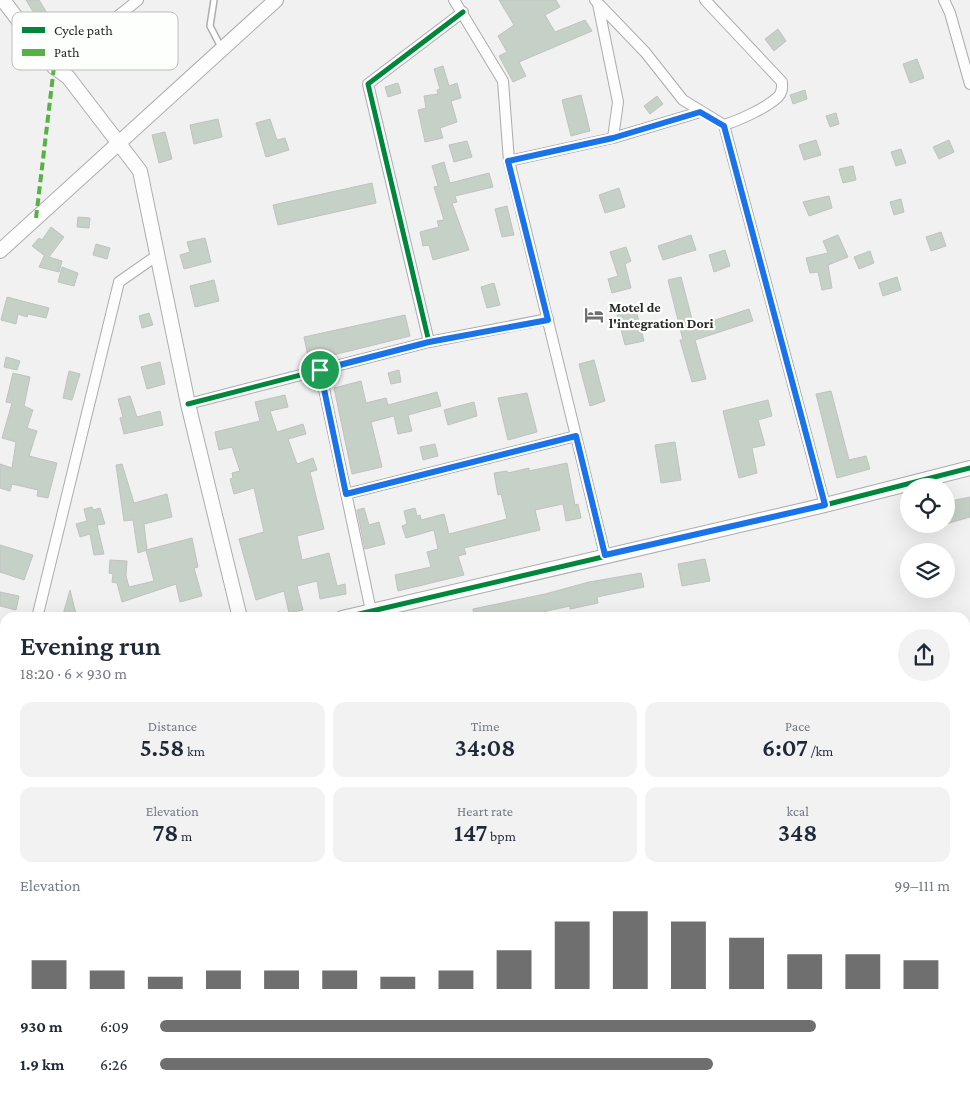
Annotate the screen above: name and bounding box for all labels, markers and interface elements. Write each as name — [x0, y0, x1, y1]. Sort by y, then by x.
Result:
legend — [12, 12, 178, 70]
text: Cycle path — [54, 22, 113, 38]
text: Path — [54, 44, 80, 60]
place label: Motel de l'integration Dori — [609, 299, 713, 331]
hotel icon: Motel de l'integration Dori — [583, 304, 605, 326]
pin — [299, 349, 341, 391]
icon: arrive — [306, 356, 334, 384]
map controls — [900, 478, 955, 598]
button: locate — [900, 478, 955, 533]
button: layers — [900, 543, 955, 598]
button: share — [898, 629, 950, 681]
text: Evening run — [20, 630, 161, 661]
text: 18:20 · 6 × 930 m — [20, 665, 127, 682]
text: Distance — [148, 718, 197, 734]
text: Time — [471, 718, 499, 734]
text: Pace — [785, 718, 810, 734]
text: 5.58 — [140, 734, 184, 761]
text: 34:08 — [455, 734, 515, 761]
text: 6:07 — [762, 734, 808, 761]
text: km — [184, 743, 205, 759]
text: /km — [808, 743, 833, 759]
text: Elevation — [146, 803, 199, 819]
text: Heart rate — [457, 803, 513, 819]
text: kcal — [786, 803, 809, 819]
text: 78 — [152, 819, 178, 846]
text: 147 — [454, 819, 487, 846]
text: 348 — [778, 819, 817, 846]
text: m — [178, 828, 192, 844]
text: bpm — [487, 828, 516, 844]
text: Elevation — [20, 877, 81, 894]
text: 99–111 m — [894, 877, 950, 894]
text: 930 m — [20, 1018, 63, 1035]
text: 6:09 — [100, 1018, 129, 1035]
text: 1.9 km — [20, 1056, 64, 1073]
text: 6:26 — [100, 1056, 128, 1073]

